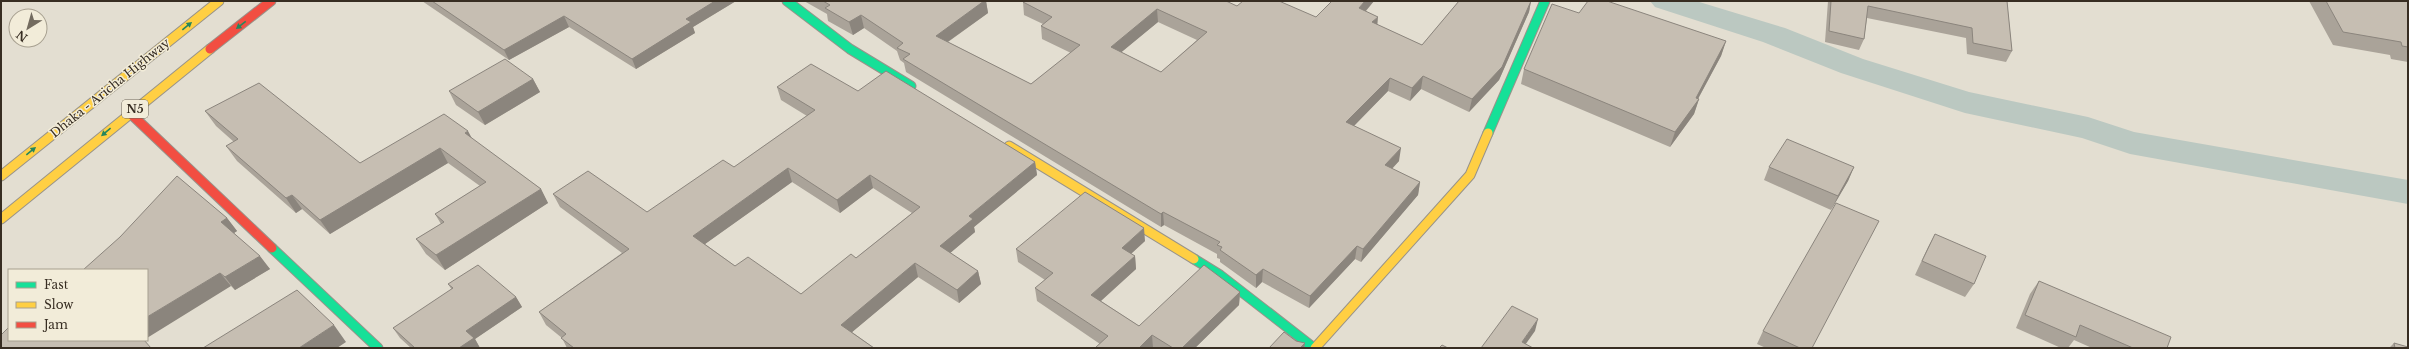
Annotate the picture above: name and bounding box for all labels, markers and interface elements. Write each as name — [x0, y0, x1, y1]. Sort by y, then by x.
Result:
north arrow — [8, 8, 48, 48]
one-way arrow — [235, 21, 246, 30]
one-way arrow — [182, 22, 193, 30]
text: N — [13, 27, 30, 45]
street label: Dhaka - Aricha Highway — [47, 35, 173, 141]
road number: N5 — [122, 100, 148, 118]
one-way arrow — [101, 128, 112, 137]
one-way arrow — [26, 147, 37, 156]
legend — [8, 269, 148, 341]
text: Fast — [44, 277, 69, 292]
text: Slow — [44, 297, 74, 312]
text: Jam — [42, 317, 68, 332]

